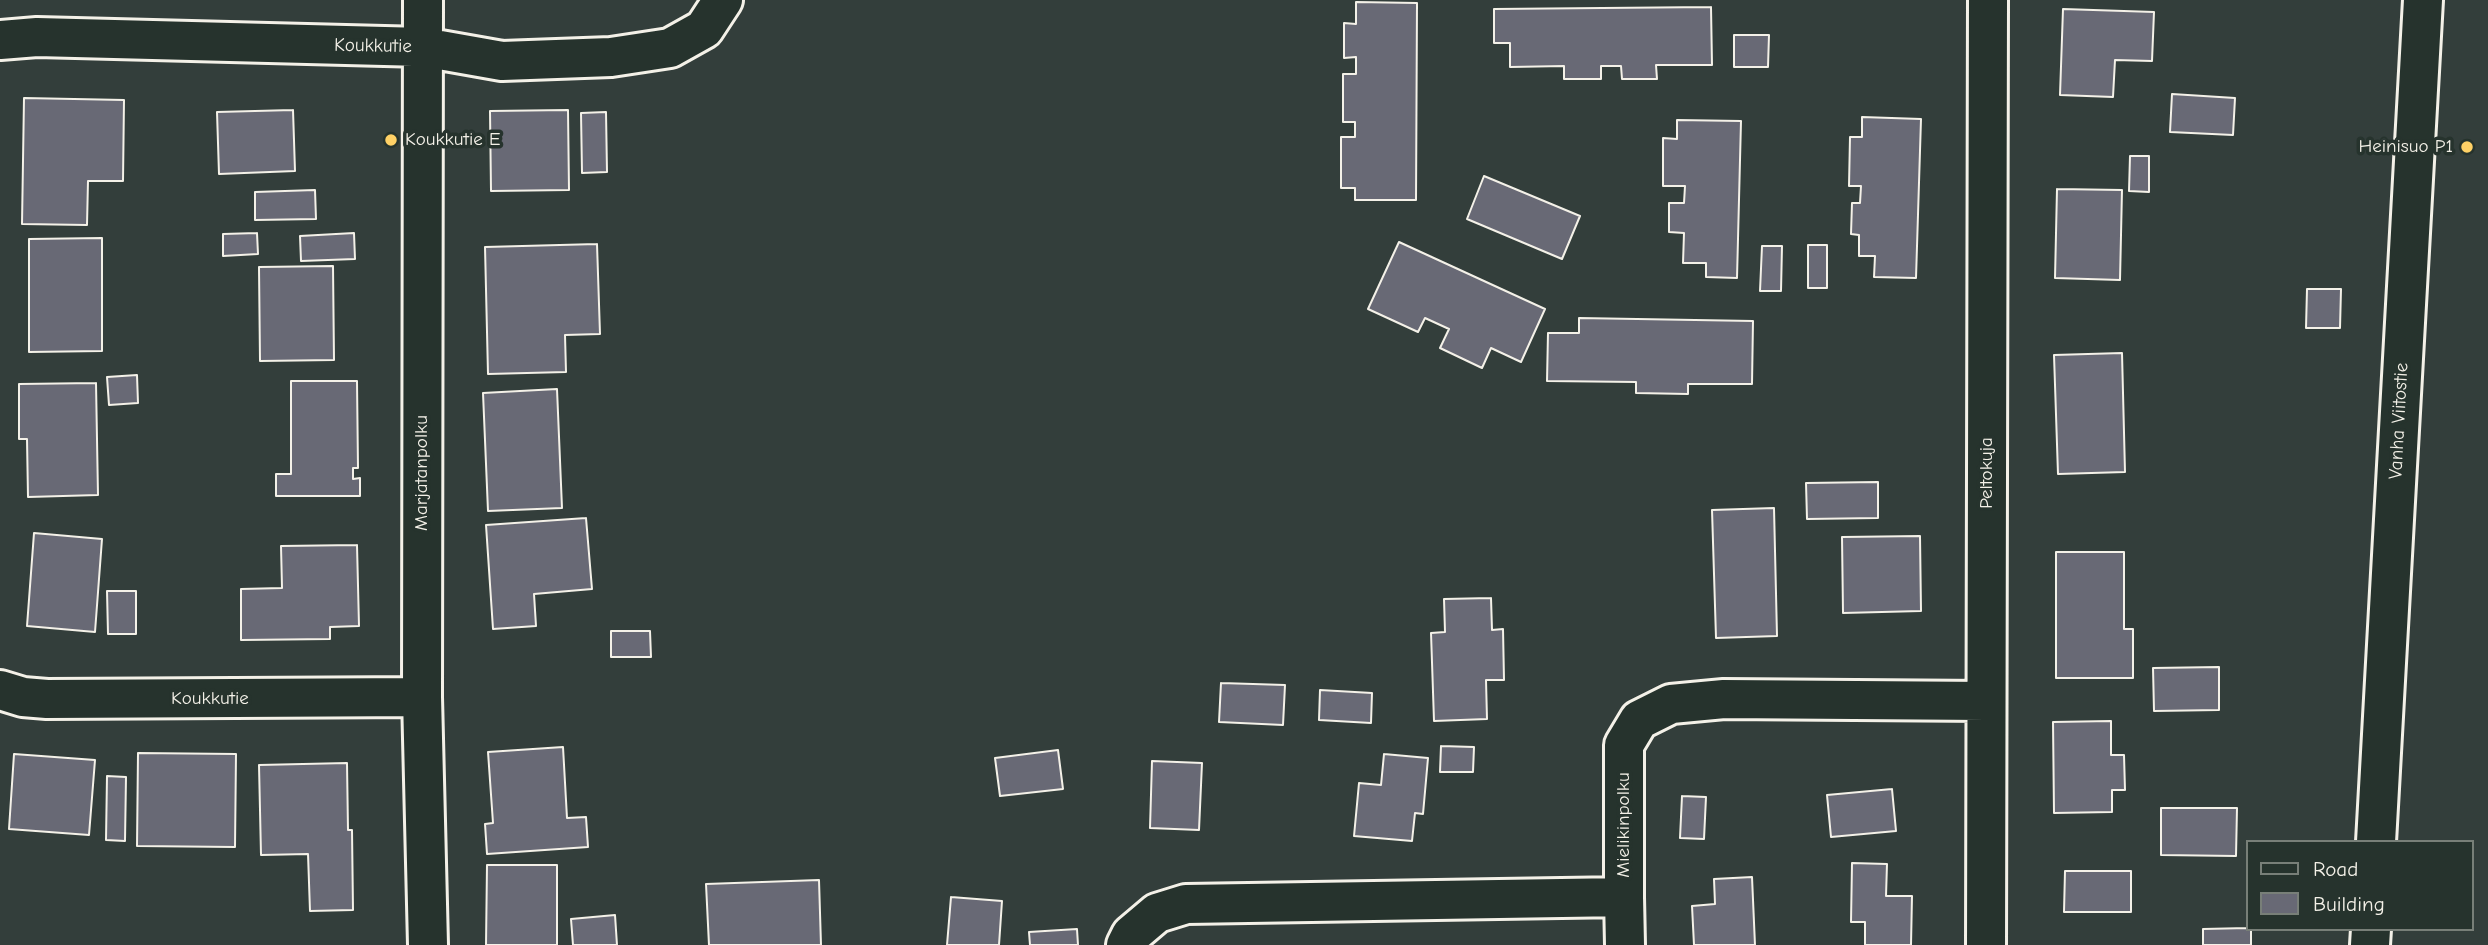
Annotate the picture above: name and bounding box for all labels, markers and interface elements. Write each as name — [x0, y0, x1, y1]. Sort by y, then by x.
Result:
street label: Koukkutie — [334, 34, 412, 58]
place label: Koukkutie E — [405, 129, 501, 151]
marker: Koukkutie E — [383, 132, 399, 148]
place label: Heinisuo P1 — [2358, 136, 2453, 158]
marker: Heinisuo P1 — [2459, 139, 2475, 155]
street label: Vanha Viitostie — [2385, 362, 2413, 480]
street label: Marjatanpolku — [411, 415, 433, 531]
street label: Peltokuja — [1976, 437, 1998, 509]
street label: Koukkutie — [171, 688, 249, 710]
street label: Mielikinpolku — [1613, 772, 1635, 878]
legend — [2246, 840, 2474, 931]
text: Road — [2313, 857, 2358, 881]
text: Building — [2313, 892, 2385, 916]

